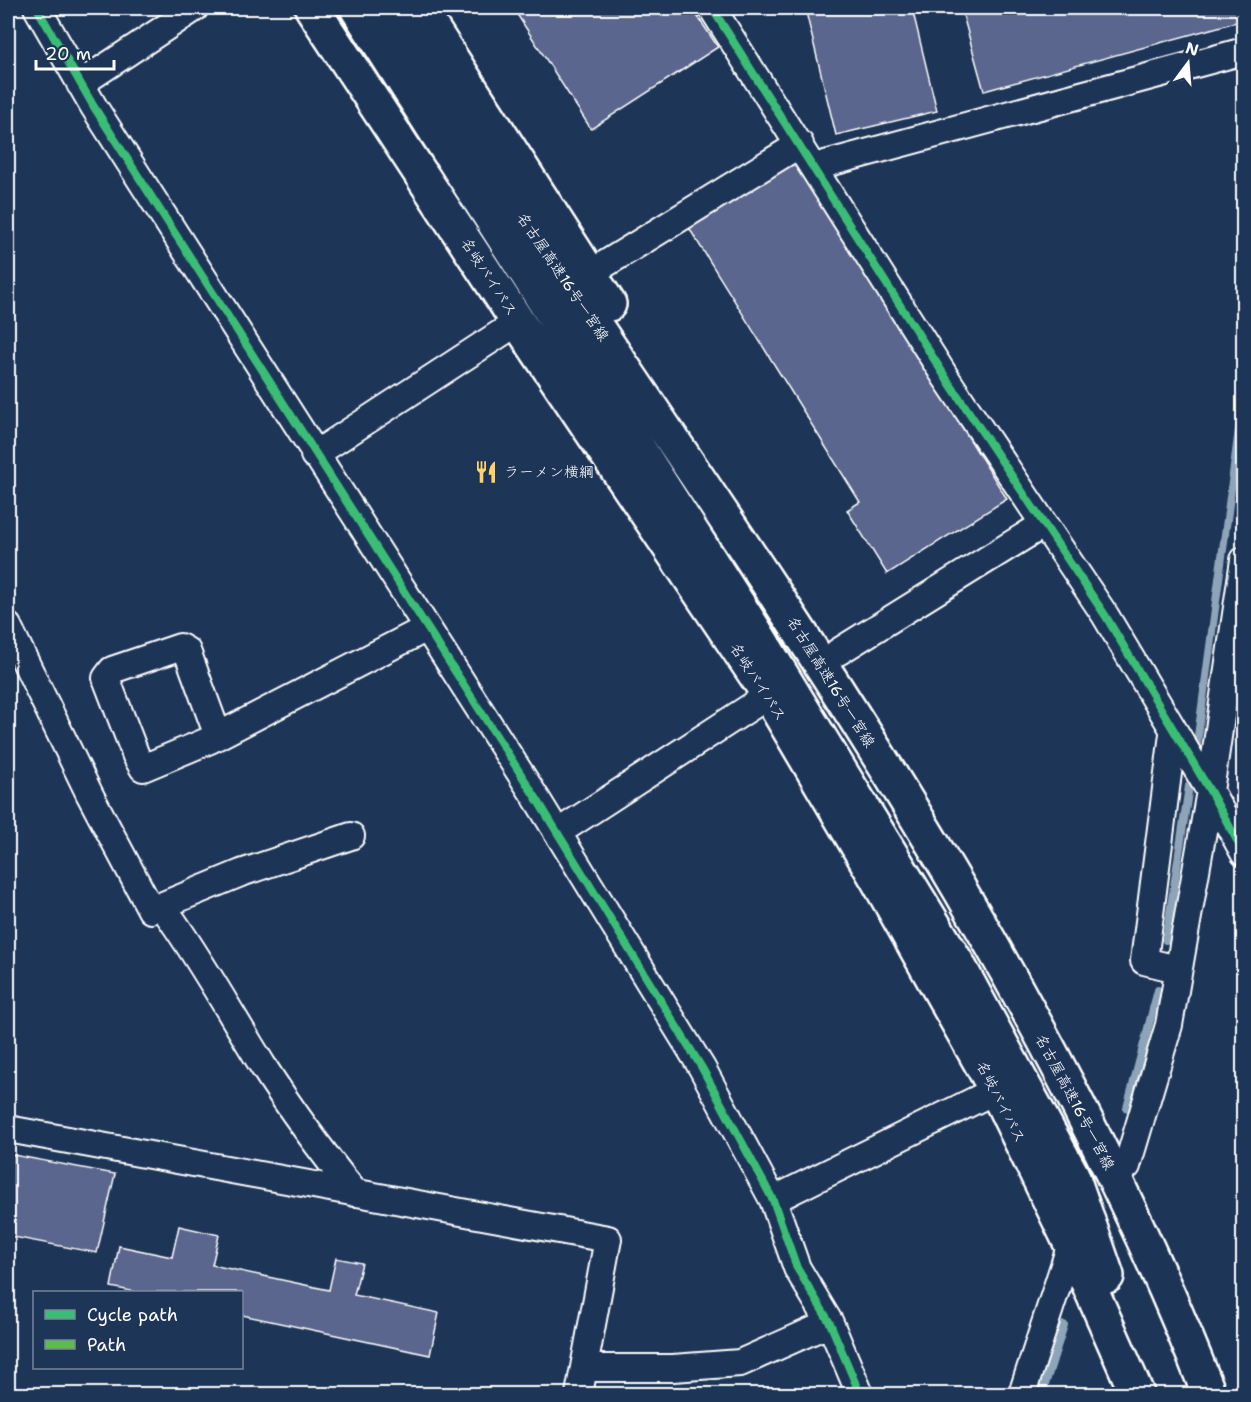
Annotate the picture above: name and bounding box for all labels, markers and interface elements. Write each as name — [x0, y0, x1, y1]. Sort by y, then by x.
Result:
scale bar — [36, 33, 114, 71]
north arrow — [1158, 33, 1218, 93]
text: N — [1183, 37, 1201, 61]
text: 20 m — [45, 42, 91, 66]
street label: 名古屋高速16号一宮線 — [512, 209, 614, 345]
street label: 名岐バイパス — [456, 234, 522, 320]
restaurant icon: ラーメン横綱 — [473, 459, 499, 485]
place label: ラーメン横綱 — [504, 462, 594, 482]
street label: 名古屋高速16号一宮線 — [782, 613, 880, 751]
street label: 名岐バイパス — [725, 639, 791, 725]
street label: 名古屋高速16号一宮線 — [1031, 1031, 1119, 1173]
street label: 名岐バイパス — [972, 1057, 1030, 1147]
legend — [33, 1291, 243, 1369]
text: Cycle path — [87, 1303, 178, 1327]
text: Path — [87, 1333, 126, 1357]

